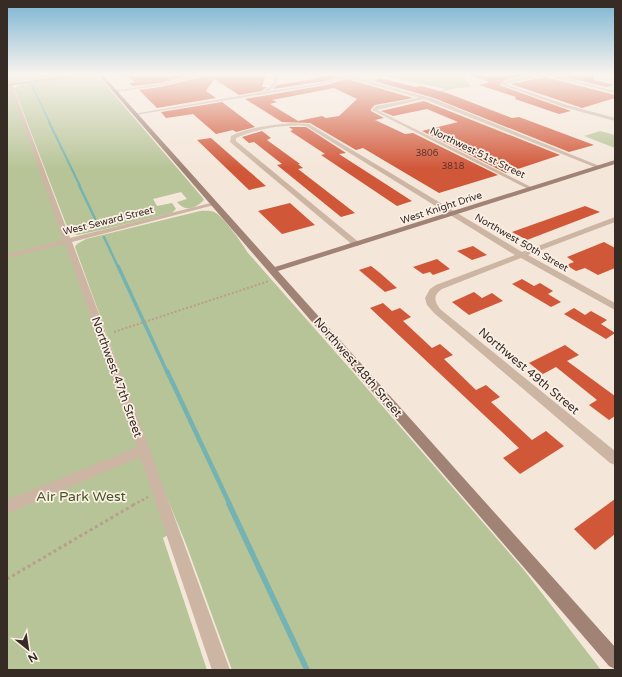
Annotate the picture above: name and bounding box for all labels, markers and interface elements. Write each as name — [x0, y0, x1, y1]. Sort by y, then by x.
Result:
street label: Northwest 51st Street — [428, 125, 527, 181]
house number: 3806 — [416, 148, 439, 159]
house number: 3818 — [442, 161, 465, 172]
street label: West Knight Drive — [399, 189, 484, 227]
street label: West Seward Street — [62, 204, 155, 238]
street label: Northwest 50th Street — [473, 211, 571, 275]
street label: Northwest 48th Street — [311, 314, 405, 420]
street label: Northwest 47th Street — [89, 315, 145, 440]
street label: Northwest 49th Street — [476, 325, 583, 417]
park label: Air Park West — [36, 488, 127, 505]
north arrow — [8, 629, 48, 669]
text: N — [26, 649, 40, 665]

